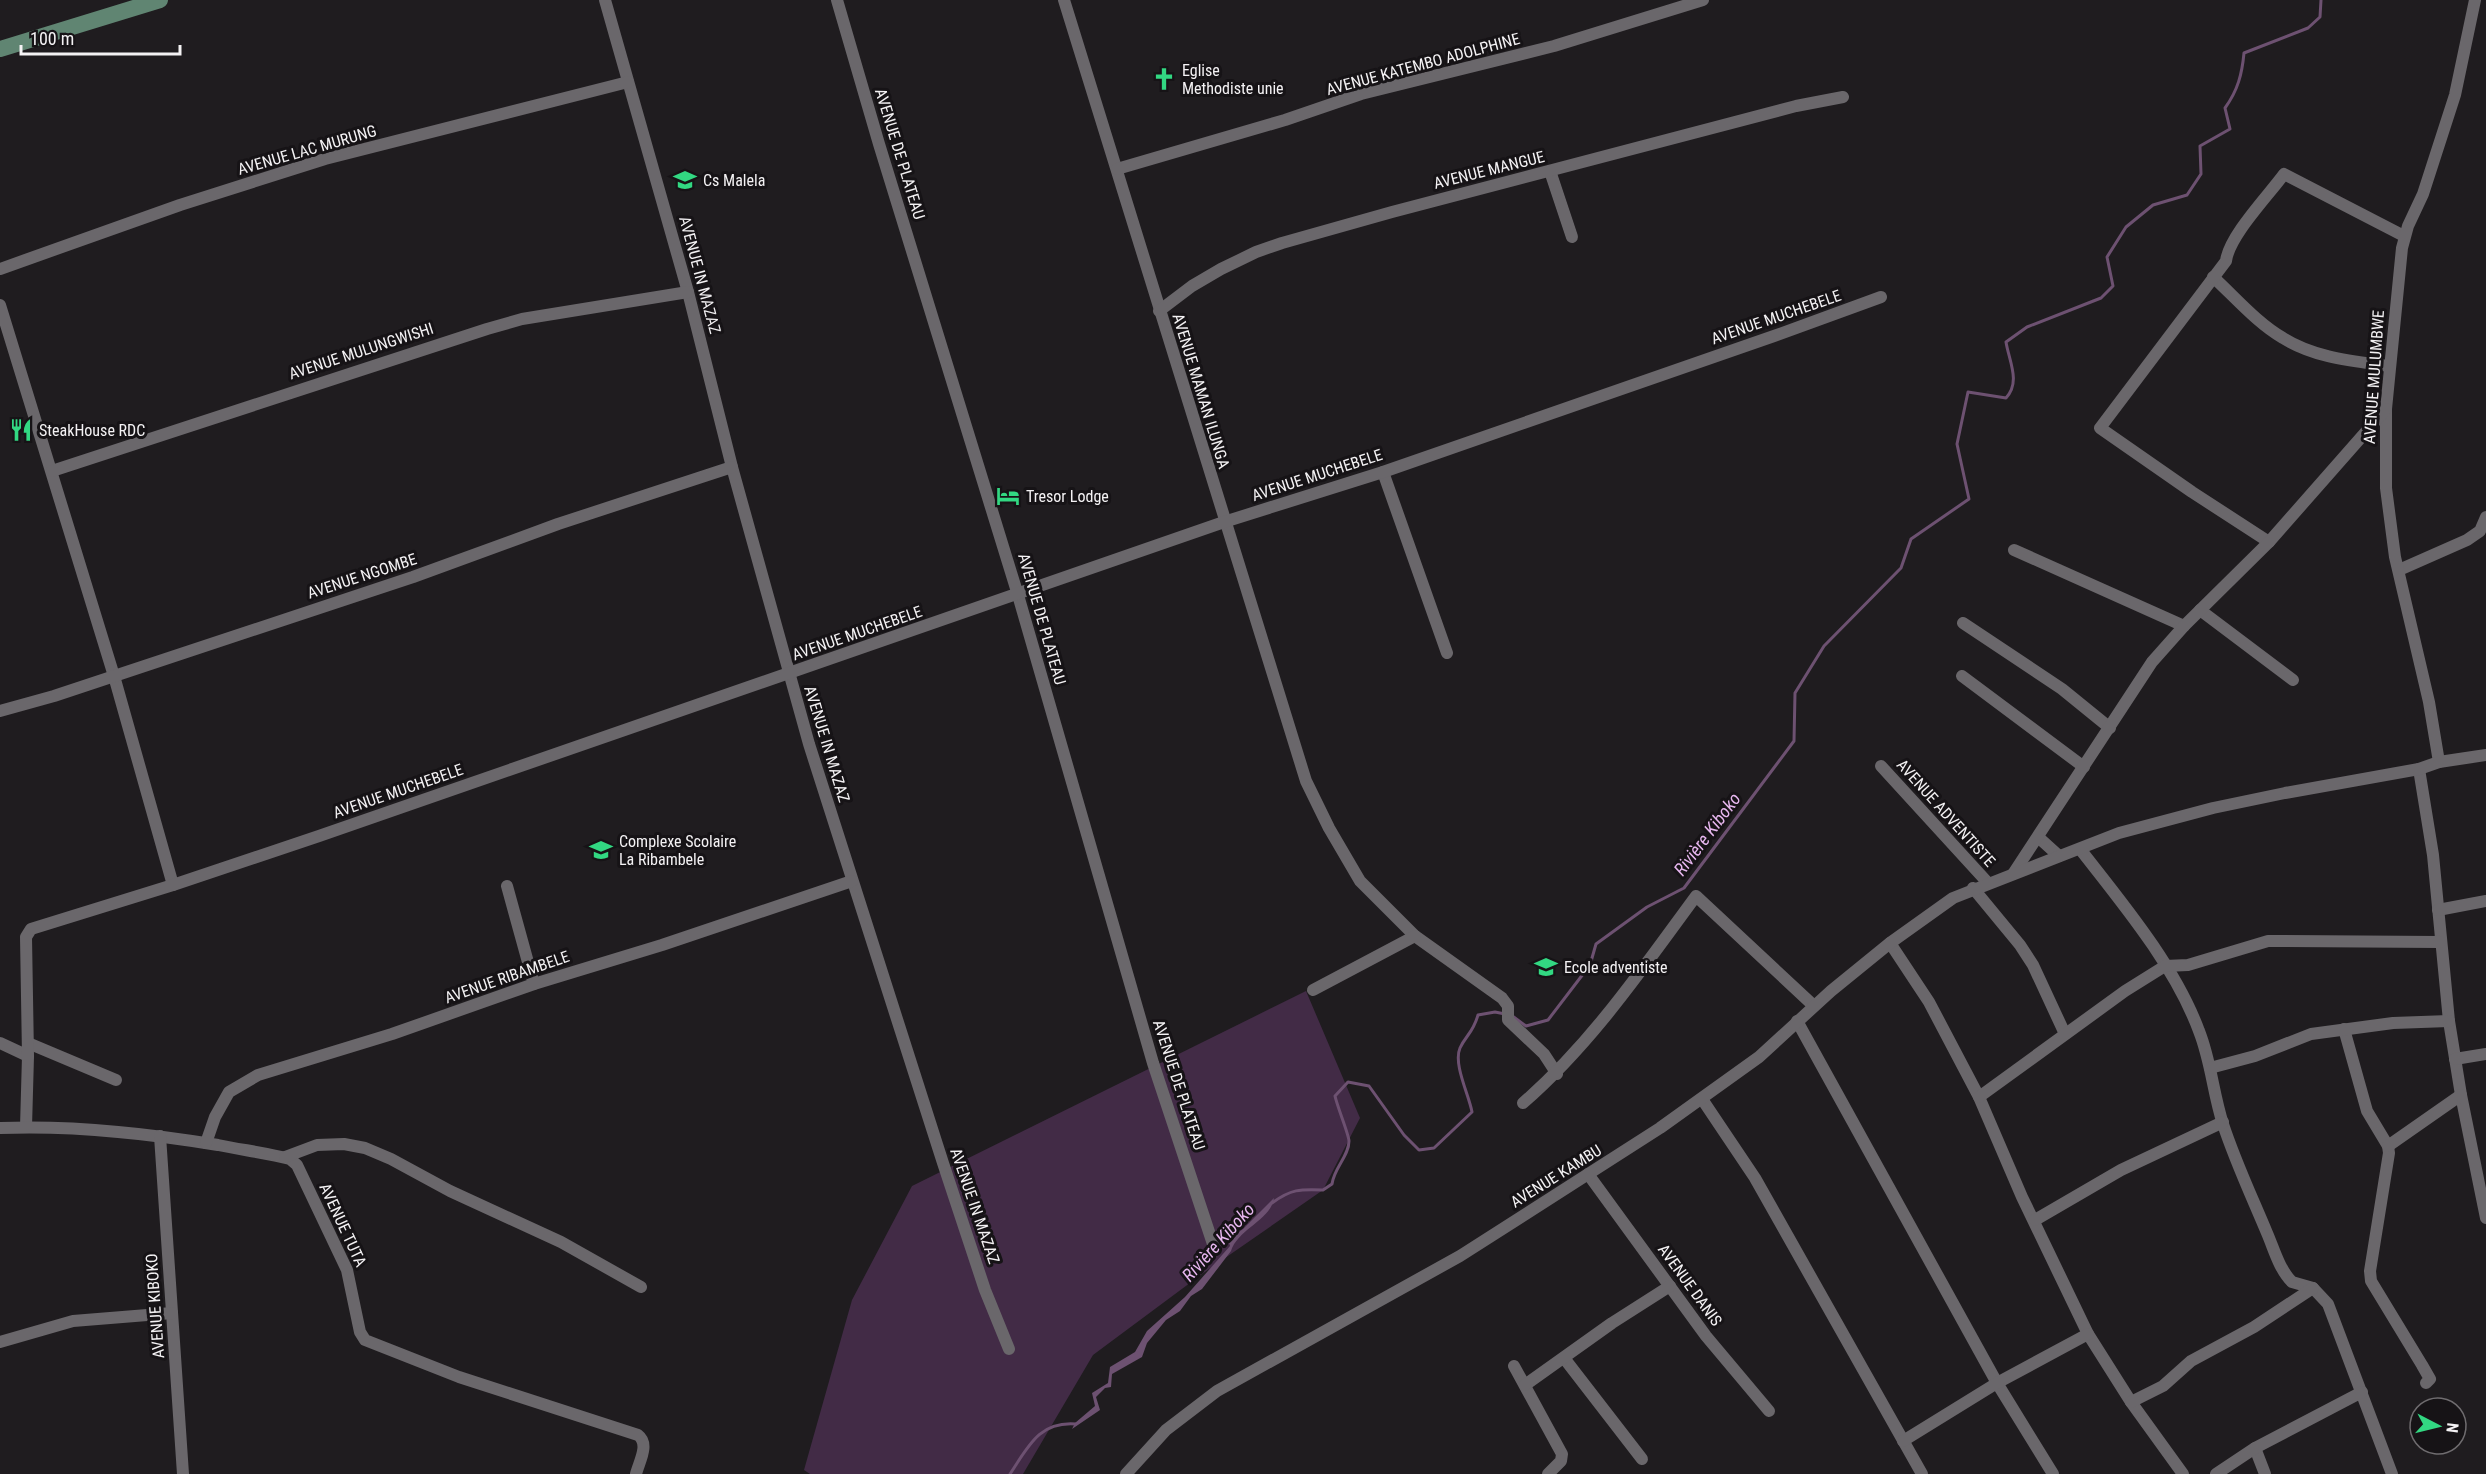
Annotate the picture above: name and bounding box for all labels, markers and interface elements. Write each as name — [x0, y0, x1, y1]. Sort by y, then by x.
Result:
scale bar — [21, 18, 180, 56]
text: 100 m — [30, 28, 74, 49]
street label: AVENUE KATEMBO ADOLPHINE — [1324, 29, 1522, 99]
place label: Eglise Methodiste unie — [1182, 61, 1284, 98]
church icon: Eglise Methodiste unie — [1151, 66, 1177, 92]
street label: AVENUE DE PLATEAU — [871, 86, 929, 222]
street label: AVENUE LAC MURUNG — [235, 121, 379, 179]
street label: AVENUE MANGUE — [1432, 147, 1547, 193]
school or university icon: Cs Malela — [672, 167, 698, 193]
place label: Cs Malela — [703, 171, 765, 190]
street label: AVENUE IN MAZAZ — [675, 214, 725, 336]
street label: AVENUE MUCHEBELE — [1708, 286, 1844, 348]
street label: AVENUE MULUMBWE — [2360, 309, 2388, 445]
street label: AVENUE MAMAN ILUNGA — [1168, 311, 1234, 471]
street label: AVENUE MULUNGWISHI — [286, 319, 436, 383]
restaurant icon: SteakHouse RDC — [8, 417, 34, 443]
place label: SteakHouse RDC — [39, 421, 145, 440]
street label: AVENUE MUCHEBELE — [1249, 445, 1385, 505]
hotel icon: Tresor Lodge — [995, 483, 1021, 509]
place label: Tresor Lodge — [1026, 487, 1109, 506]
street label: AVENUE NGOMBE — [305, 549, 419, 603]
street label: AVENUE DE PLATEAU — [1014, 551, 1070, 687]
street label: AVENUE MUCHEBELE — [789, 602, 925, 664]
street label: AVENUE IN MAZAZ — [800, 683, 854, 805]
street label: AVENUE ADVENTISTE — [1893, 755, 1999, 871]
street label: AVENUE MUCHEBELE — [330, 760, 466, 822]
water label: Rivière Kiboko — [1669, 789, 1745, 879]
place label: Complexe Scolaire La Ribambele — [619, 832, 736, 869]
school or university icon: Complexe Scolaire La Ribambele — [588, 837, 614, 863]
street label: AVENUE RIBAMBELE — [442, 947, 572, 1007]
school or university icon: Ecole adventiste — [1533, 954, 1559, 980]
place label: Ecole adventiste — [1564, 958, 1668, 977]
street label: AVENUE DE PLATEAU — [1149, 1017, 1209, 1153]
street label: AVENUE KAMBU — [1507, 1140, 1605, 1212]
street label: AVENUE IN MAZAZ — [946, 1146, 1004, 1266]
street label: AVENUE TUTA — [315, 1180, 371, 1270]
water label: Rivière Kiboko — [1177, 1199, 1259, 1285]
street label: AVENUE DANIS — [1654, 1240, 1726, 1330]
street label: AVENUE KIBOKO — [142, 1253, 168, 1359]
north arrow — [2408, 1396, 2468, 1456]
text: N — [2442, 1422, 2462, 1434]

